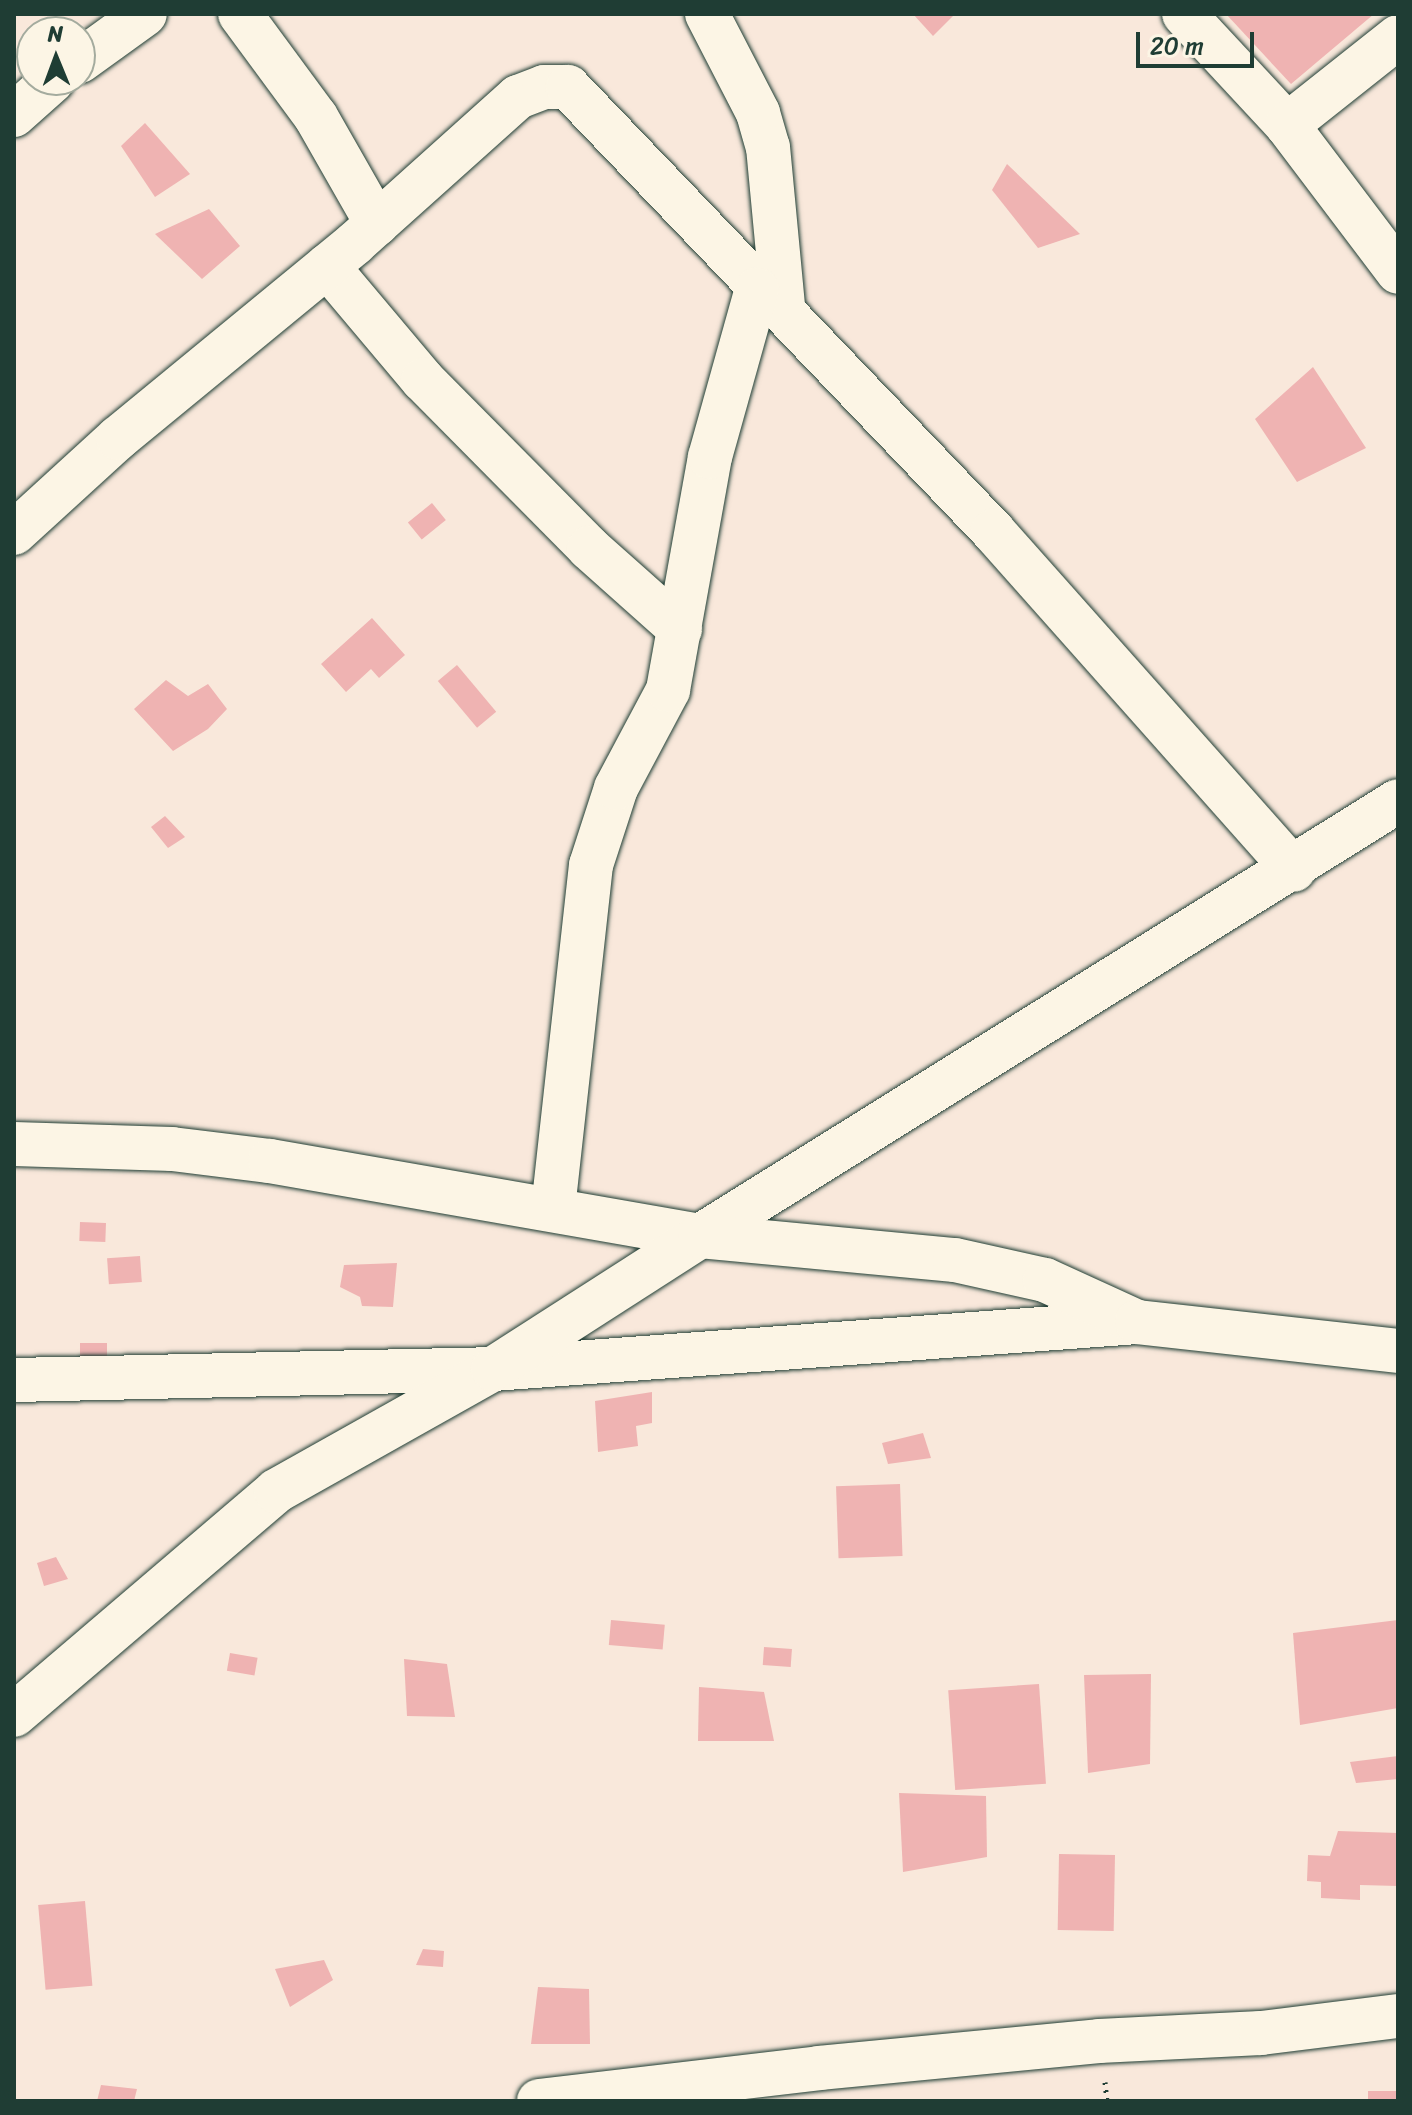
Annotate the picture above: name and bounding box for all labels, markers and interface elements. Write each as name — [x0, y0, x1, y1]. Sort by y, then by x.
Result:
text: N — [48, 14, 64, 53]
north arrow — [16, 16, 96, 96]
scale bar — [1140, 16, 1258, 66]
text: 20 m — [1150, 25, 1204, 67]

